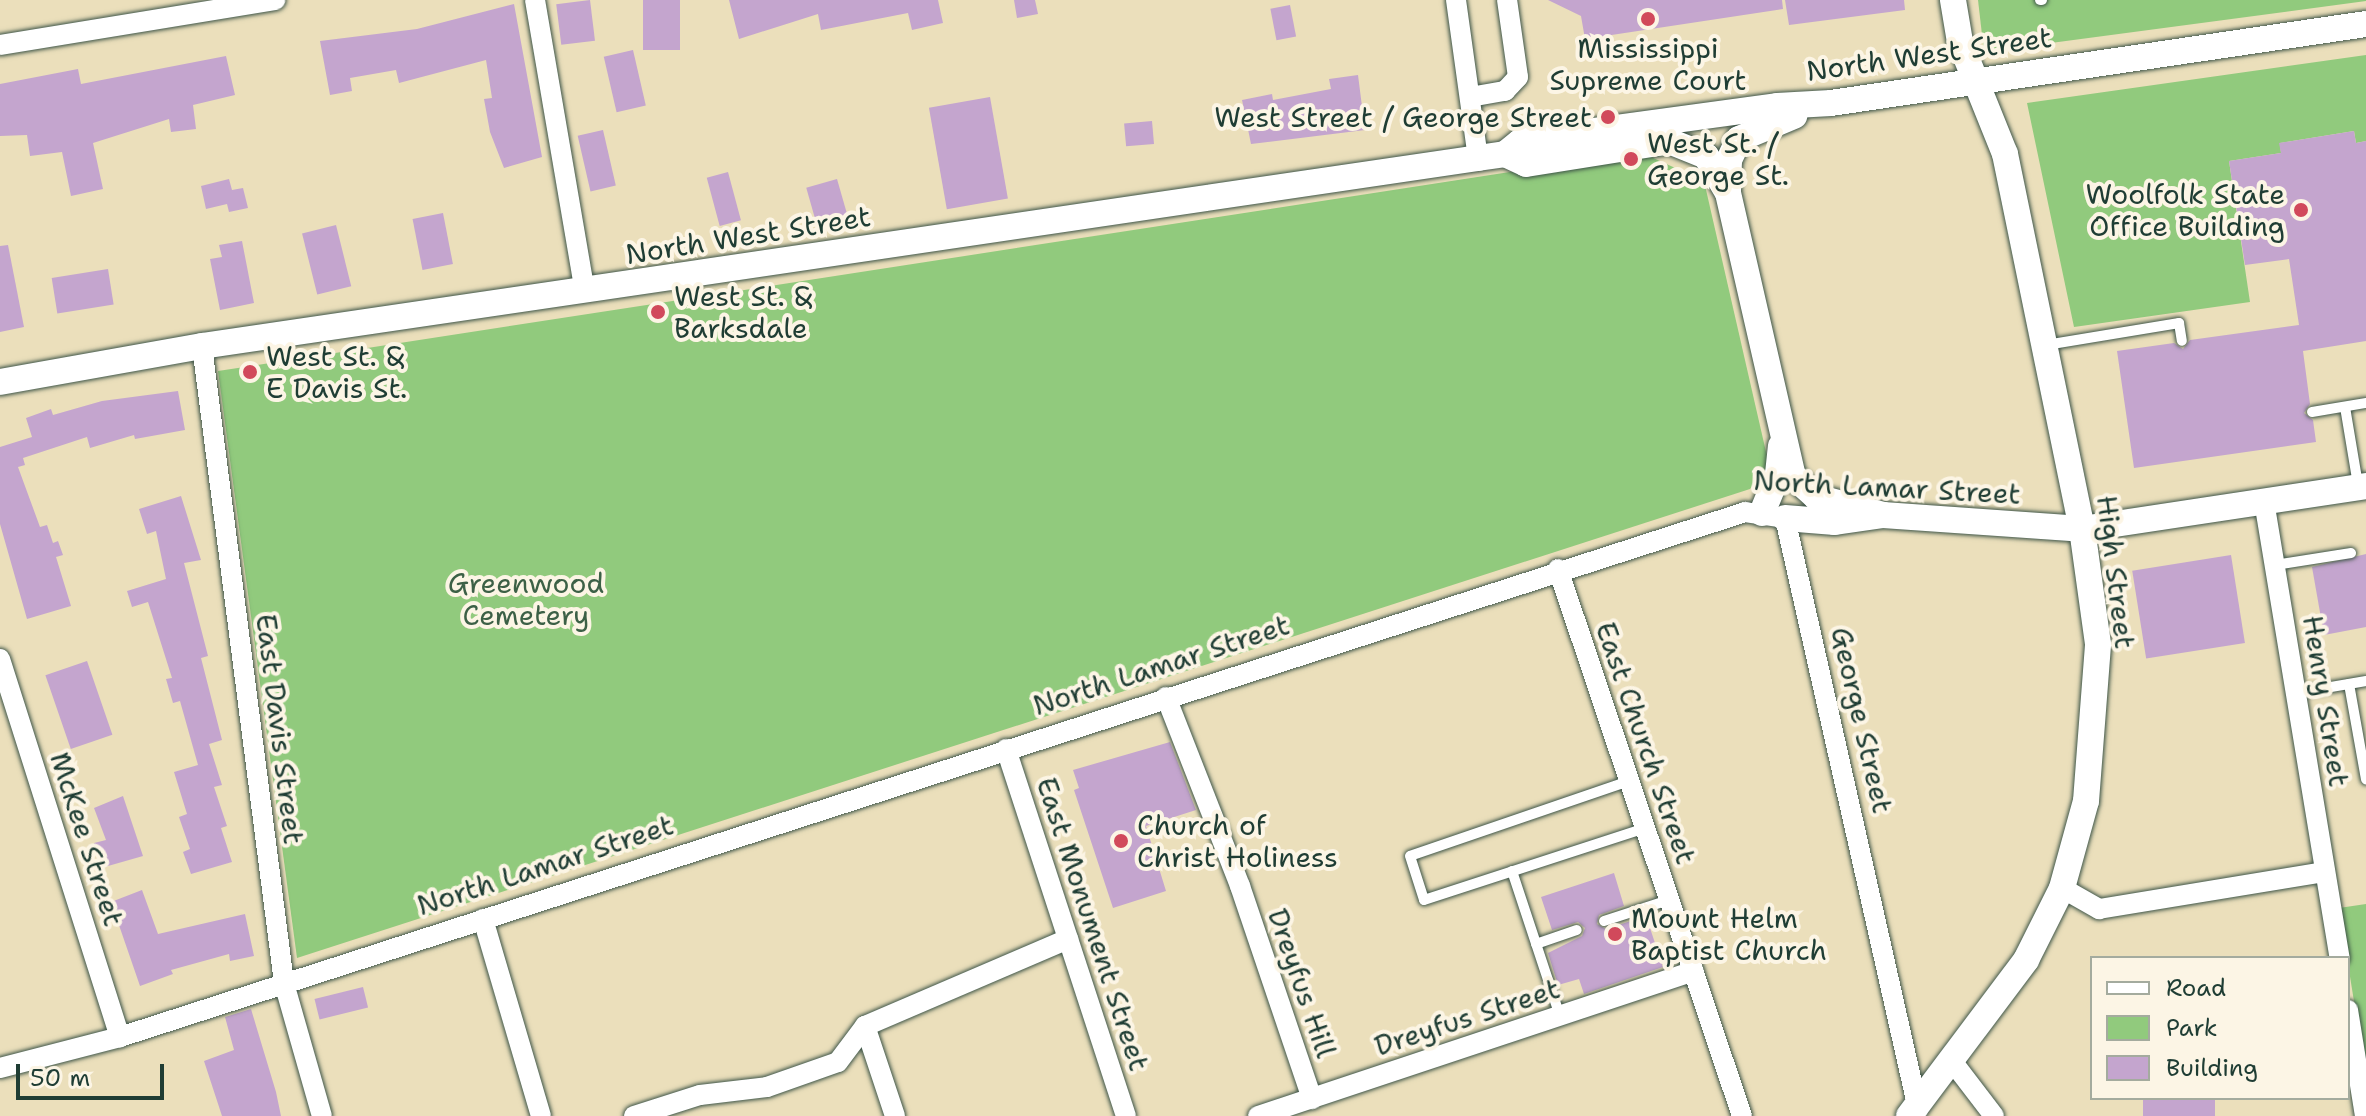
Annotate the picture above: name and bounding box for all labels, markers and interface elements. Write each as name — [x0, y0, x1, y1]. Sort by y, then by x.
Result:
marker: Mississippi Supreme Court — [1639, 10, 1657, 28]
street label: North West Street — [1804, 20, 2054, 88]
place label: Mississippi Supreme Court — [1549, 31, 1747, 97]
place label: West Street / George Street — [1214, 100, 1592, 134]
marker: West Street / George Street — [1599, 108, 1617, 126]
place label: West St. / George St. — [1647, 126, 1789, 192]
marker: West St. / George St. — [1622, 150, 1640, 168]
place label: Woolfolk State Office Building — [2086, 177, 2285, 243]
street label: North West Street — [623, 199, 873, 271]
marker: Woolfolk State Office Building — [2292, 201, 2310, 219]
place label: West St. & Barksdale — [674, 279, 812, 345]
marker: West St. & Barksdale — [649, 303, 667, 321]
place label: West St. & E Davis St. — [266, 339, 407, 405]
marker: West St. & E Davis St. — [241, 363, 259, 381]
street label: North Lamar Street — [1753, 463, 2021, 511]
street label: High Street — [2090, 493, 2142, 651]
park label: Greenwood Cemetery — [448, 566, 604, 632]
street label: North Lamar Street — [1029, 608, 1293, 722]
street label: East Davis Street — [249, 612, 311, 846]
street label: Henry Street — [2296, 613, 2356, 789]
street label: East Church Street — [1589, 618, 1703, 868]
street label: George Street — [1824, 624, 1900, 816]
street label: McKee Street — [43, 748, 131, 930]
street label: East Monument Street — [1030, 773, 1156, 1075]
street label: North Lamar Street — [413, 808, 677, 922]
place label: Church of Christ Holiness — [1137, 808, 1338, 874]
marker: Church of Christ Holiness — [1112, 832, 1130, 850]
place label: Mount Helm Baptist Church — [1631, 901, 1827, 967]
street label: Dreyfus Hill — [1261, 904, 1343, 1062]
marker: Mount Helm Baptist Church — [1606, 925, 1624, 943]
legend — [2090, 956, 2350, 1100]
street label: Dreyfus Street — [1370, 971, 1564, 1063]
text: Road — [2166, 972, 2226, 1004]
text: Park — [2166, 1012, 2218, 1044]
scale bar — [20, 1048, 168, 1098]
text: Building — [2166, 1052, 2258, 1084]
text: 50 m — [30, 1062, 90, 1094]

